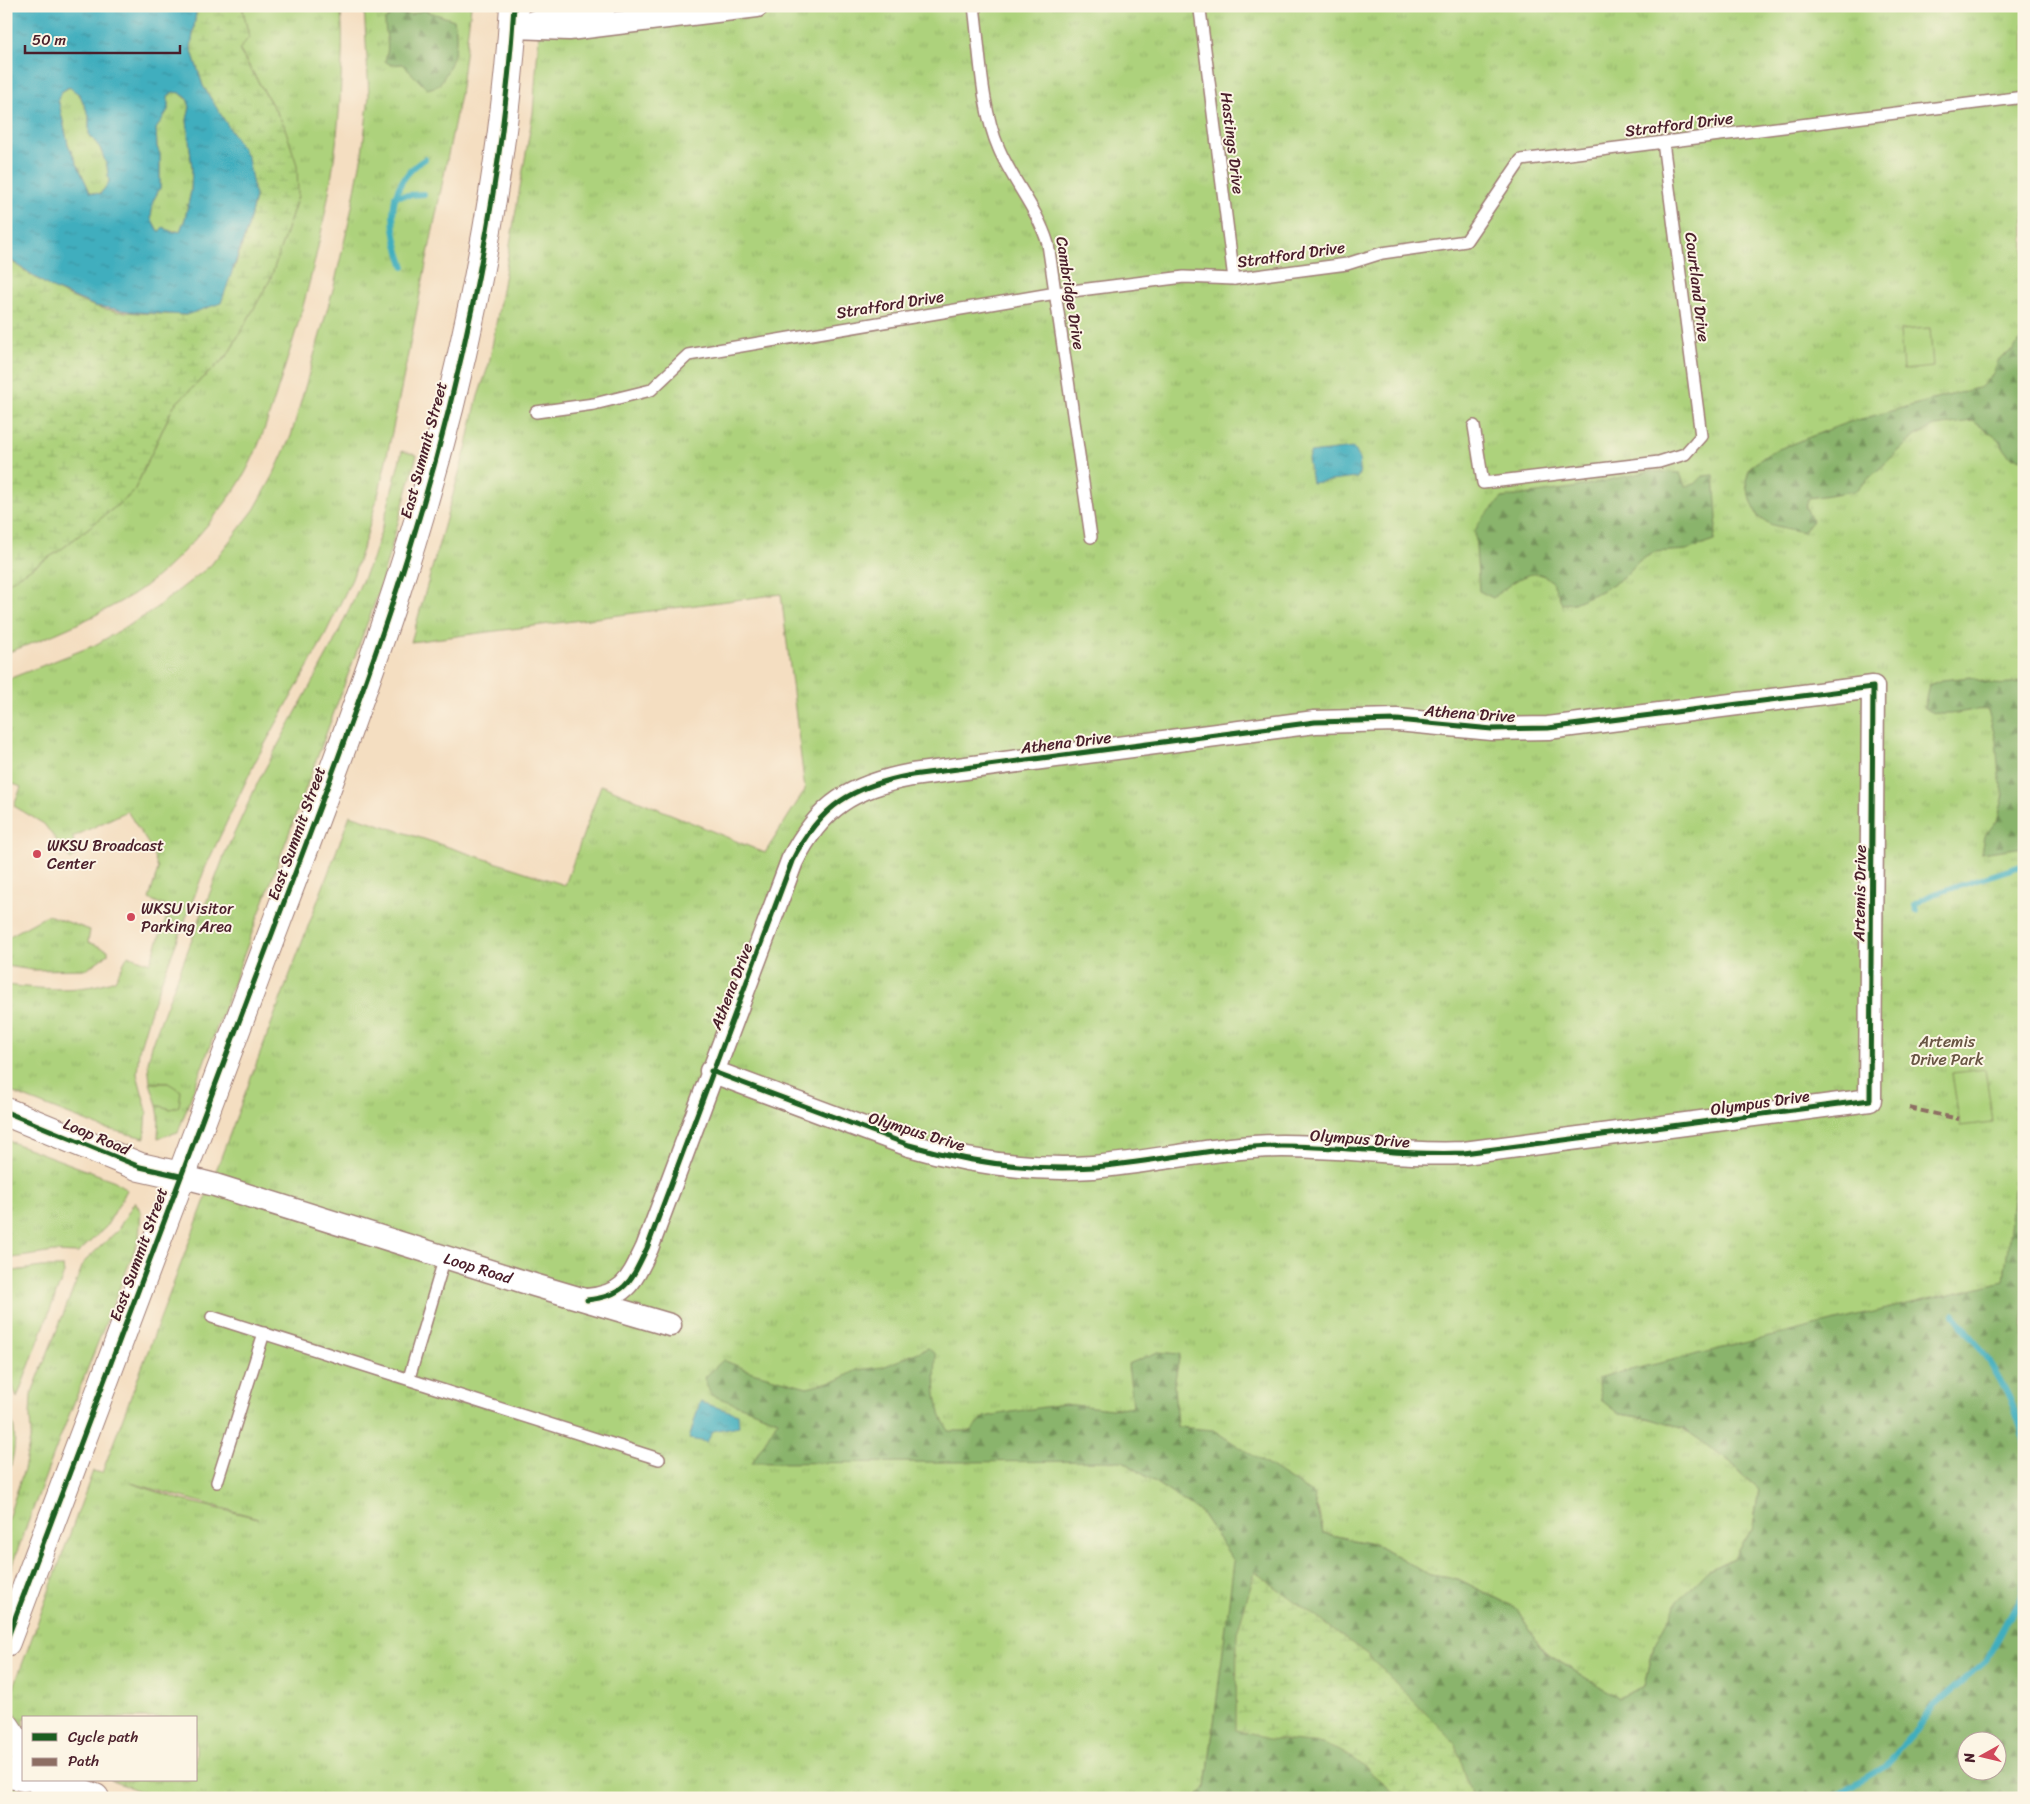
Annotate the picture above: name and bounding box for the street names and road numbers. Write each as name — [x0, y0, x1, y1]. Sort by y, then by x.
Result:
street label: Hastings Drive — [1212, 90, 1253, 196]
street label: Stratford Drive — [1623, 103, 1735, 146]
street label: Courtland Drive — [1676, 231, 1719, 344]
street label: Stratford Drive — [1235, 233, 1347, 276]
street label: Cambridge Drive — [1047, 234, 1094, 352]
street label: Stratford Drive — [834, 282, 946, 327]
street label: East Summit Street — [391, 378, 456, 522]
street label: Athena Drive — [1422, 696, 1516, 731]
street label: Athena Drive — [1018, 723, 1113, 763]
street label: East Summit Street — [259, 762, 334, 904]
street label: Artemis Drive — [1844, 844, 1875, 943]
street label: Athena Drive — [701, 938, 761, 1035]
street label: Olympus Drive — [1709, 1081, 1812, 1124]
street label: Olympus Drive — [865, 1103, 969, 1160]
street label: Loop Road — [59, 1109, 136, 1164]
street label: Olympus Drive — [1309, 1121, 1411, 1156]
street label: East Summit Street — [101, 1183, 176, 1325]
street label: Loop Road — [440, 1244, 518, 1293]

